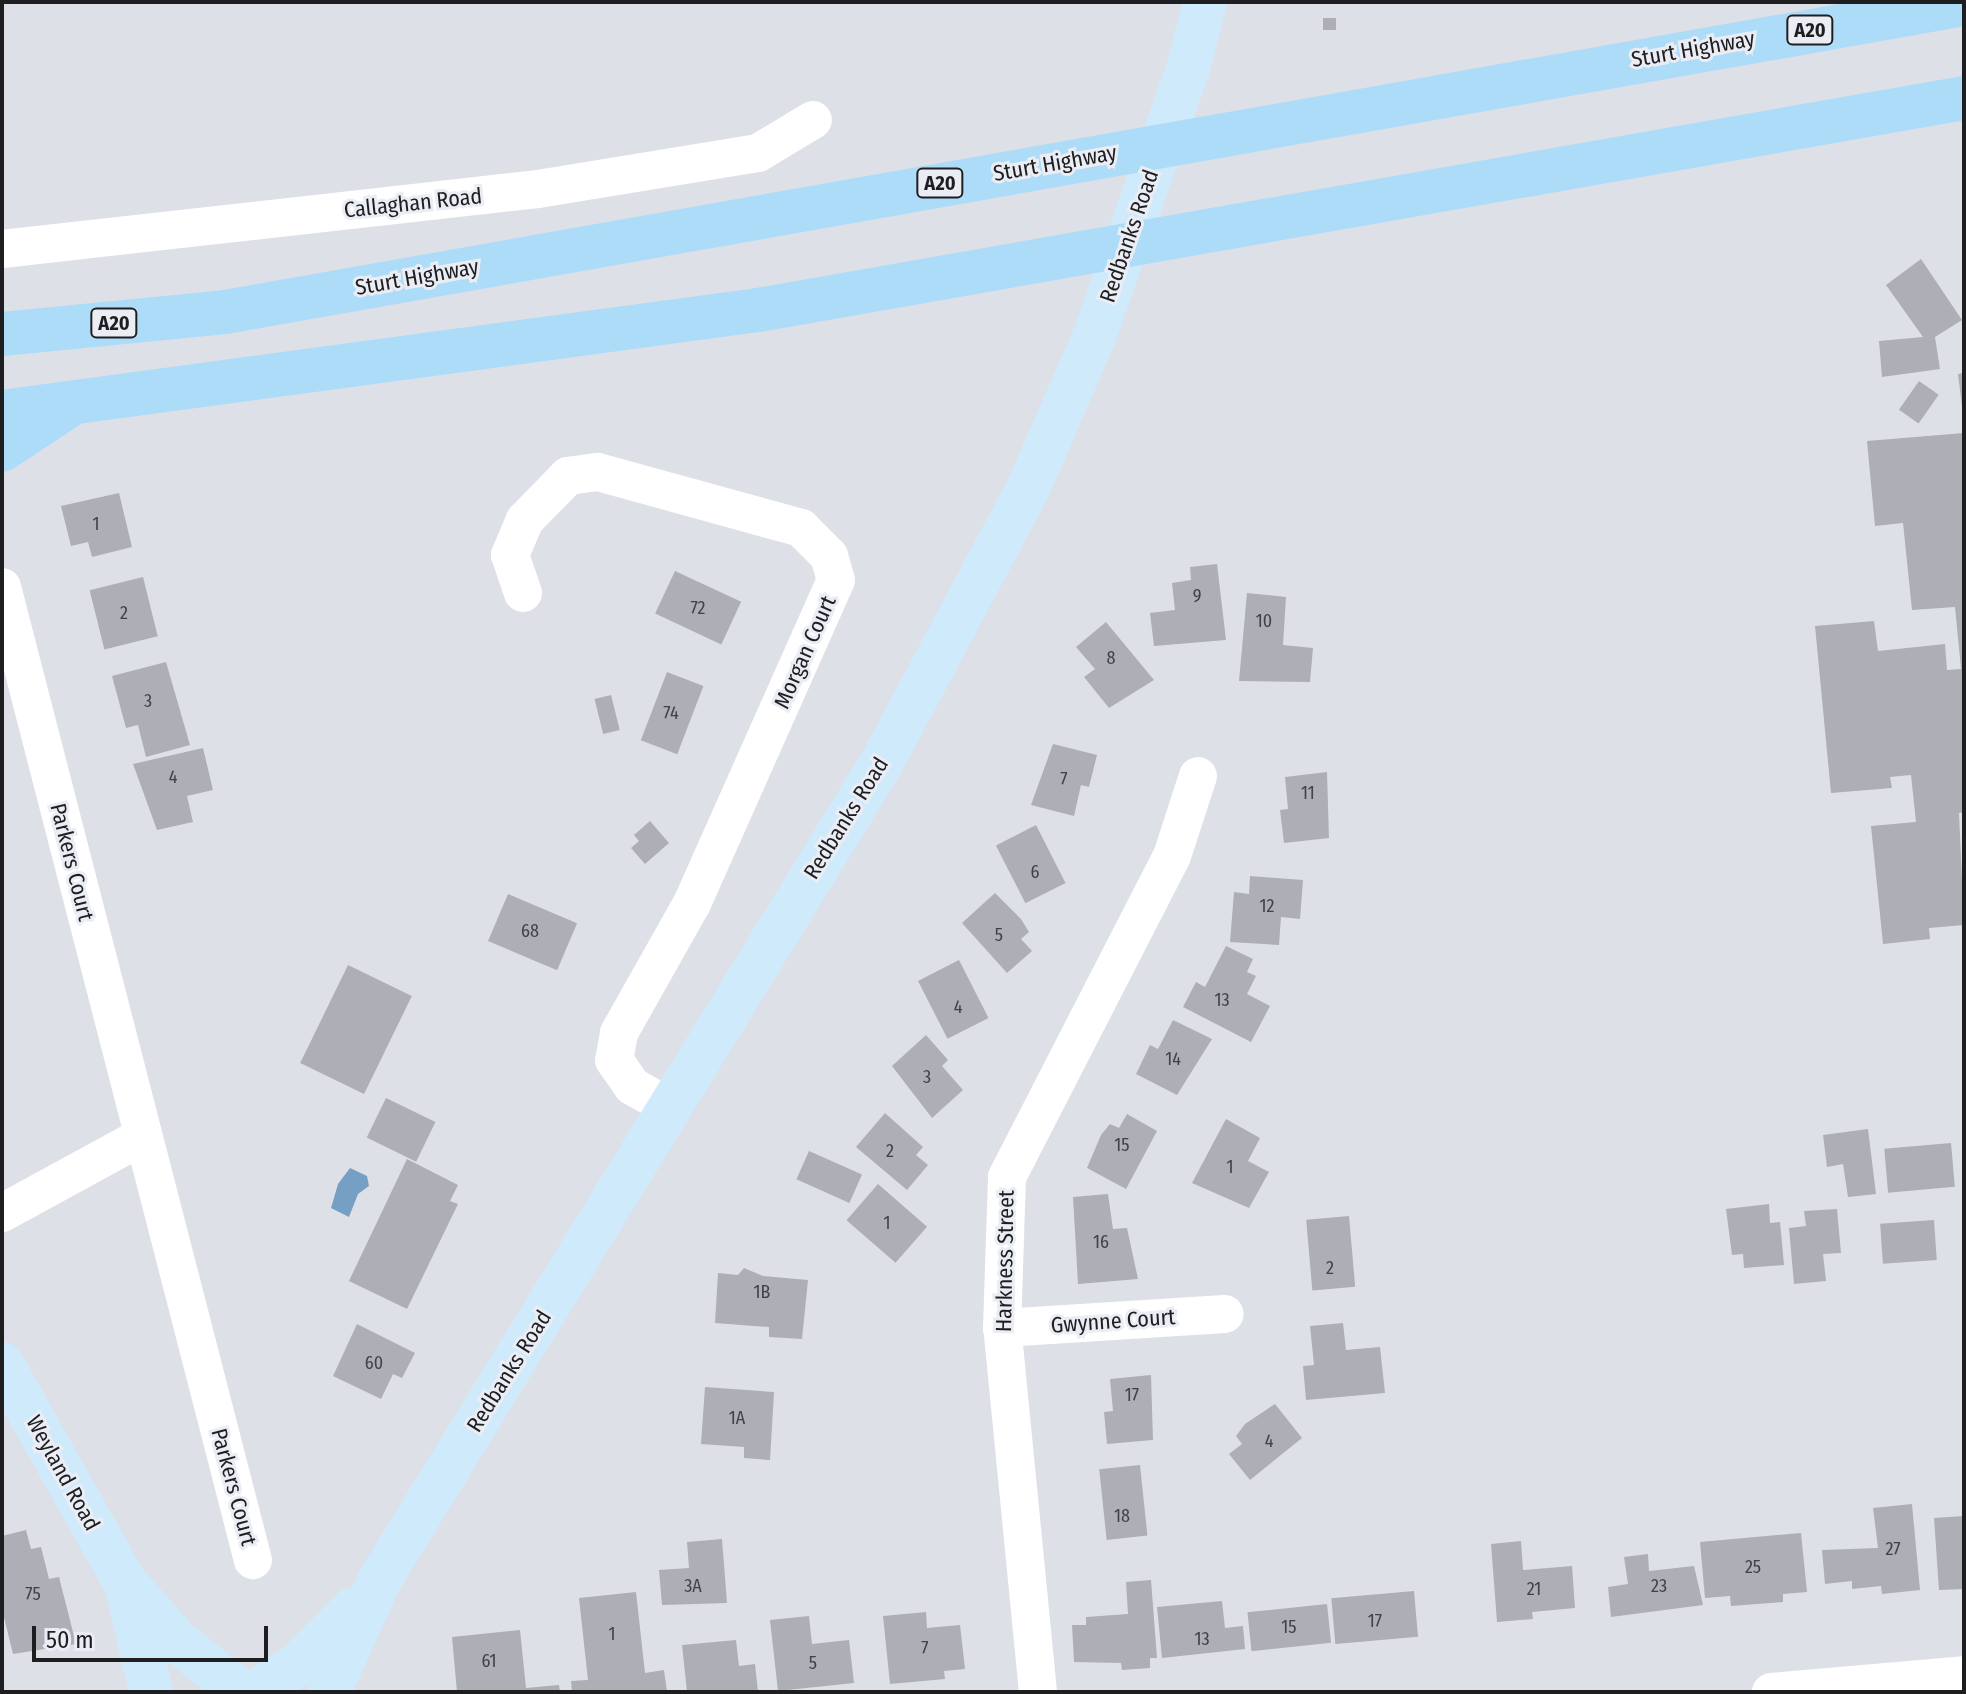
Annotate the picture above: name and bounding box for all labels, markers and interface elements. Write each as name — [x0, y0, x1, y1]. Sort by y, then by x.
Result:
road number: A20 — [1786, 14, 1834, 46]
street label: Sturt Highway — [1629, 25, 1757, 73]
street label: Sturt Highway — [991, 139, 1119, 187]
street label: Redbanks Road — [1094, 166, 1164, 306]
road number: A20 — [916, 167, 964, 199]
street label: Callaghan Road — [343, 183, 483, 223]
street label: Sturt Highway — [353, 253, 481, 301]
road number: A20 — [90, 307, 138, 339]
house number: 1 — [92, 513, 100, 535]
house number: 9 — [1193, 585, 1201, 607]
street label: Morgan Court — [768, 591, 842, 713]
house number: 72 — [690, 597, 706, 619]
house number: 2 — [120, 602, 128, 624]
house number: 10 — [1256, 610, 1272, 632]
house number: 8 — [1107, 647, 1115, 669]
house number: 3 — [144, 690, 152, 712]
house number: 74 — [663, 702, 679, 724]
street label: Redbanks Road — [798, 752, 894, 884]
house number: 4 — [169, 766, 177, 788]
house number: 7 — [1060, 768, 1068, 790]
house number: 11 — [1301, 782, 1315, 804]
street label: Parkers Court — [45, 800, 99, 924]
house number: 6 — [1031, 861, 1039, 883]
house number: 12 — [1260, 895, 1274, 917]
house number: 68 — [521, 920, 539, 942]
house number: 5 — [995, 924, 1003, 946]
house number: 13 — [1214, 989, 1230, 1011]
house number: 4 — [954, 996, 962, 1018]
house number: 14 — [1165, 1048, 1181, 1070]
house number: 3 — [923, 1066, 931, 1088]
house number: 15 — [1114, 1134, 1130, 1156]
house number: 2 — [886, 1140, 894, 1162]
house number: 1 — [1226, 1156, 1234, 1178]
street label: Harkness Street — [991, 1190, 1019, 1332]
house number: 1 — [883, 1212, 891, 1234]
house number: 16 — [1093, 1231, 1109, 1253]
house number: 2 — [1326, 1257, 1334, 1279]
house number: 1B — [754, 1281, 770, 1303]
street label: Gwynne Court — [1050, 1303, 1176, 1339]
street label: Redbanks Road — [461, 1305, 557, 1437]
house number: 60 — [365, 1352, 383, 1374]
house number: 17 — [1125, 1384, 1139, 1406]
house number: 1A — [729, 1407, 745, 1429]
street label: Weyland Road — [21, 1411, 105, 1535]
street label: Parkers Court — [206, 1425, 262, 1549]
house number: 4 — [1265, 1430, 1273, 1452]
house number: 18 — [1114, 1505, 1130, 1527]
house number: 27 — [1885, 1538, 1901, 1560]
house number: 25 — [1745, 1556, 1761, 1578]
house number: 3A — [684, 1575, 702, 1597]
house number: 23 — [1651, 1575, 1667, 1597]
house number: 21 — [1527, 1578, 1541, 1600]
house number: 75 — [25, 1583, 41, 1605]
scale bar — [36, 1610, 272, 1660]
house number: 17 — [1368, 1610, 1382, 1632]
house number: 15 — [1281, 1616, 1297, 1638]
house number: 1 — [608, 1623, 616, 1645]
text: 50 m — [46, 1626, 94, 1654]
house number: 13 — [1194, 1628, 1210, 1650]
house number: 7 — [921, 1637, 929, 1659]
house number: 61 — [481, 1650, 497, 1672]
house number: 5 — [809, 1652, 817, 1674]

